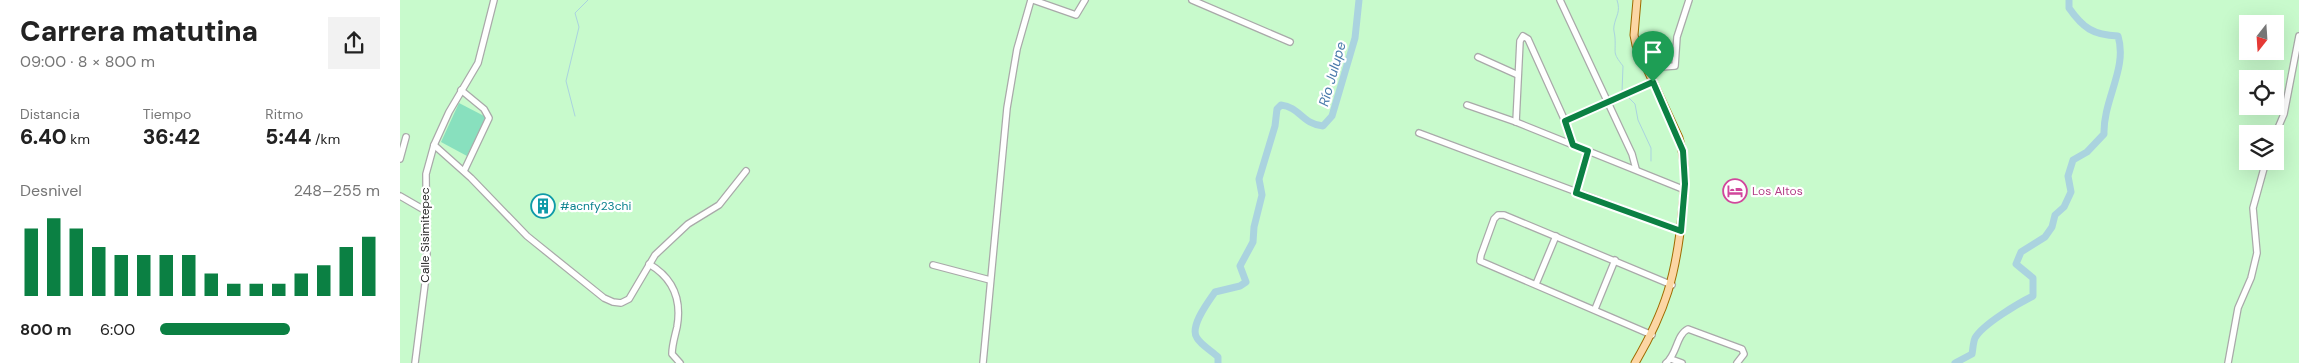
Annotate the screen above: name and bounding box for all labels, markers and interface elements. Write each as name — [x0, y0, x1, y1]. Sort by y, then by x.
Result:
text: Carrera matutina — [20, 13, 258, 50]
north arrow — [2239, 15, 2284, 60]
map controls — [2239, 15, 2284, 170]
button: share — [328, 17, 380, 69]
pin — [1632, 31, 1674, 82]
icon: arrive — [1639, 38, 1667, 66]
water label: Río Julupe — [1314, 40, 1350, 108]
text: 09:00 · 8 × 800 m — [20, 51, 155, 72]
button: locate — [2239, 70, 2284, 115]
text: Distancia — [20, 105, 80, 123]
text: Tiempo — [143, 105, 191, 123]
text: Ritmo — [265, 105, 303, 123]
text: 6.40 — [20, 123, 67, 151]
text: 36:42 — [143, 123, 200, 151]
text: 5:44 — [265, 123, 311, 151]
button: layers — [2239, 125, 2284, 170]
text: km — [67, 130, 90, 148]
text: /km — [311, 130, 340, 148]
hotel icon: Los Altos — [1722, 178, 1748, 204]
text: Desnivel — [20, 180, 82, 201]
text: 248–255 m — [294, 180, 380, 201]
place label: Los Altos — [1752, 183, 1803, 199]
street label: Calle Sisimitepec — [417, 187, 433, 283]
building icon: #acnfy23chi — [530, 193, 556, 219]
place label: #acnfy23chi — [560, 198, 631, 214]
text: 800 m — [20, 319, 71, 340]
text: 6:00 — [100, 319, 135, 340]

